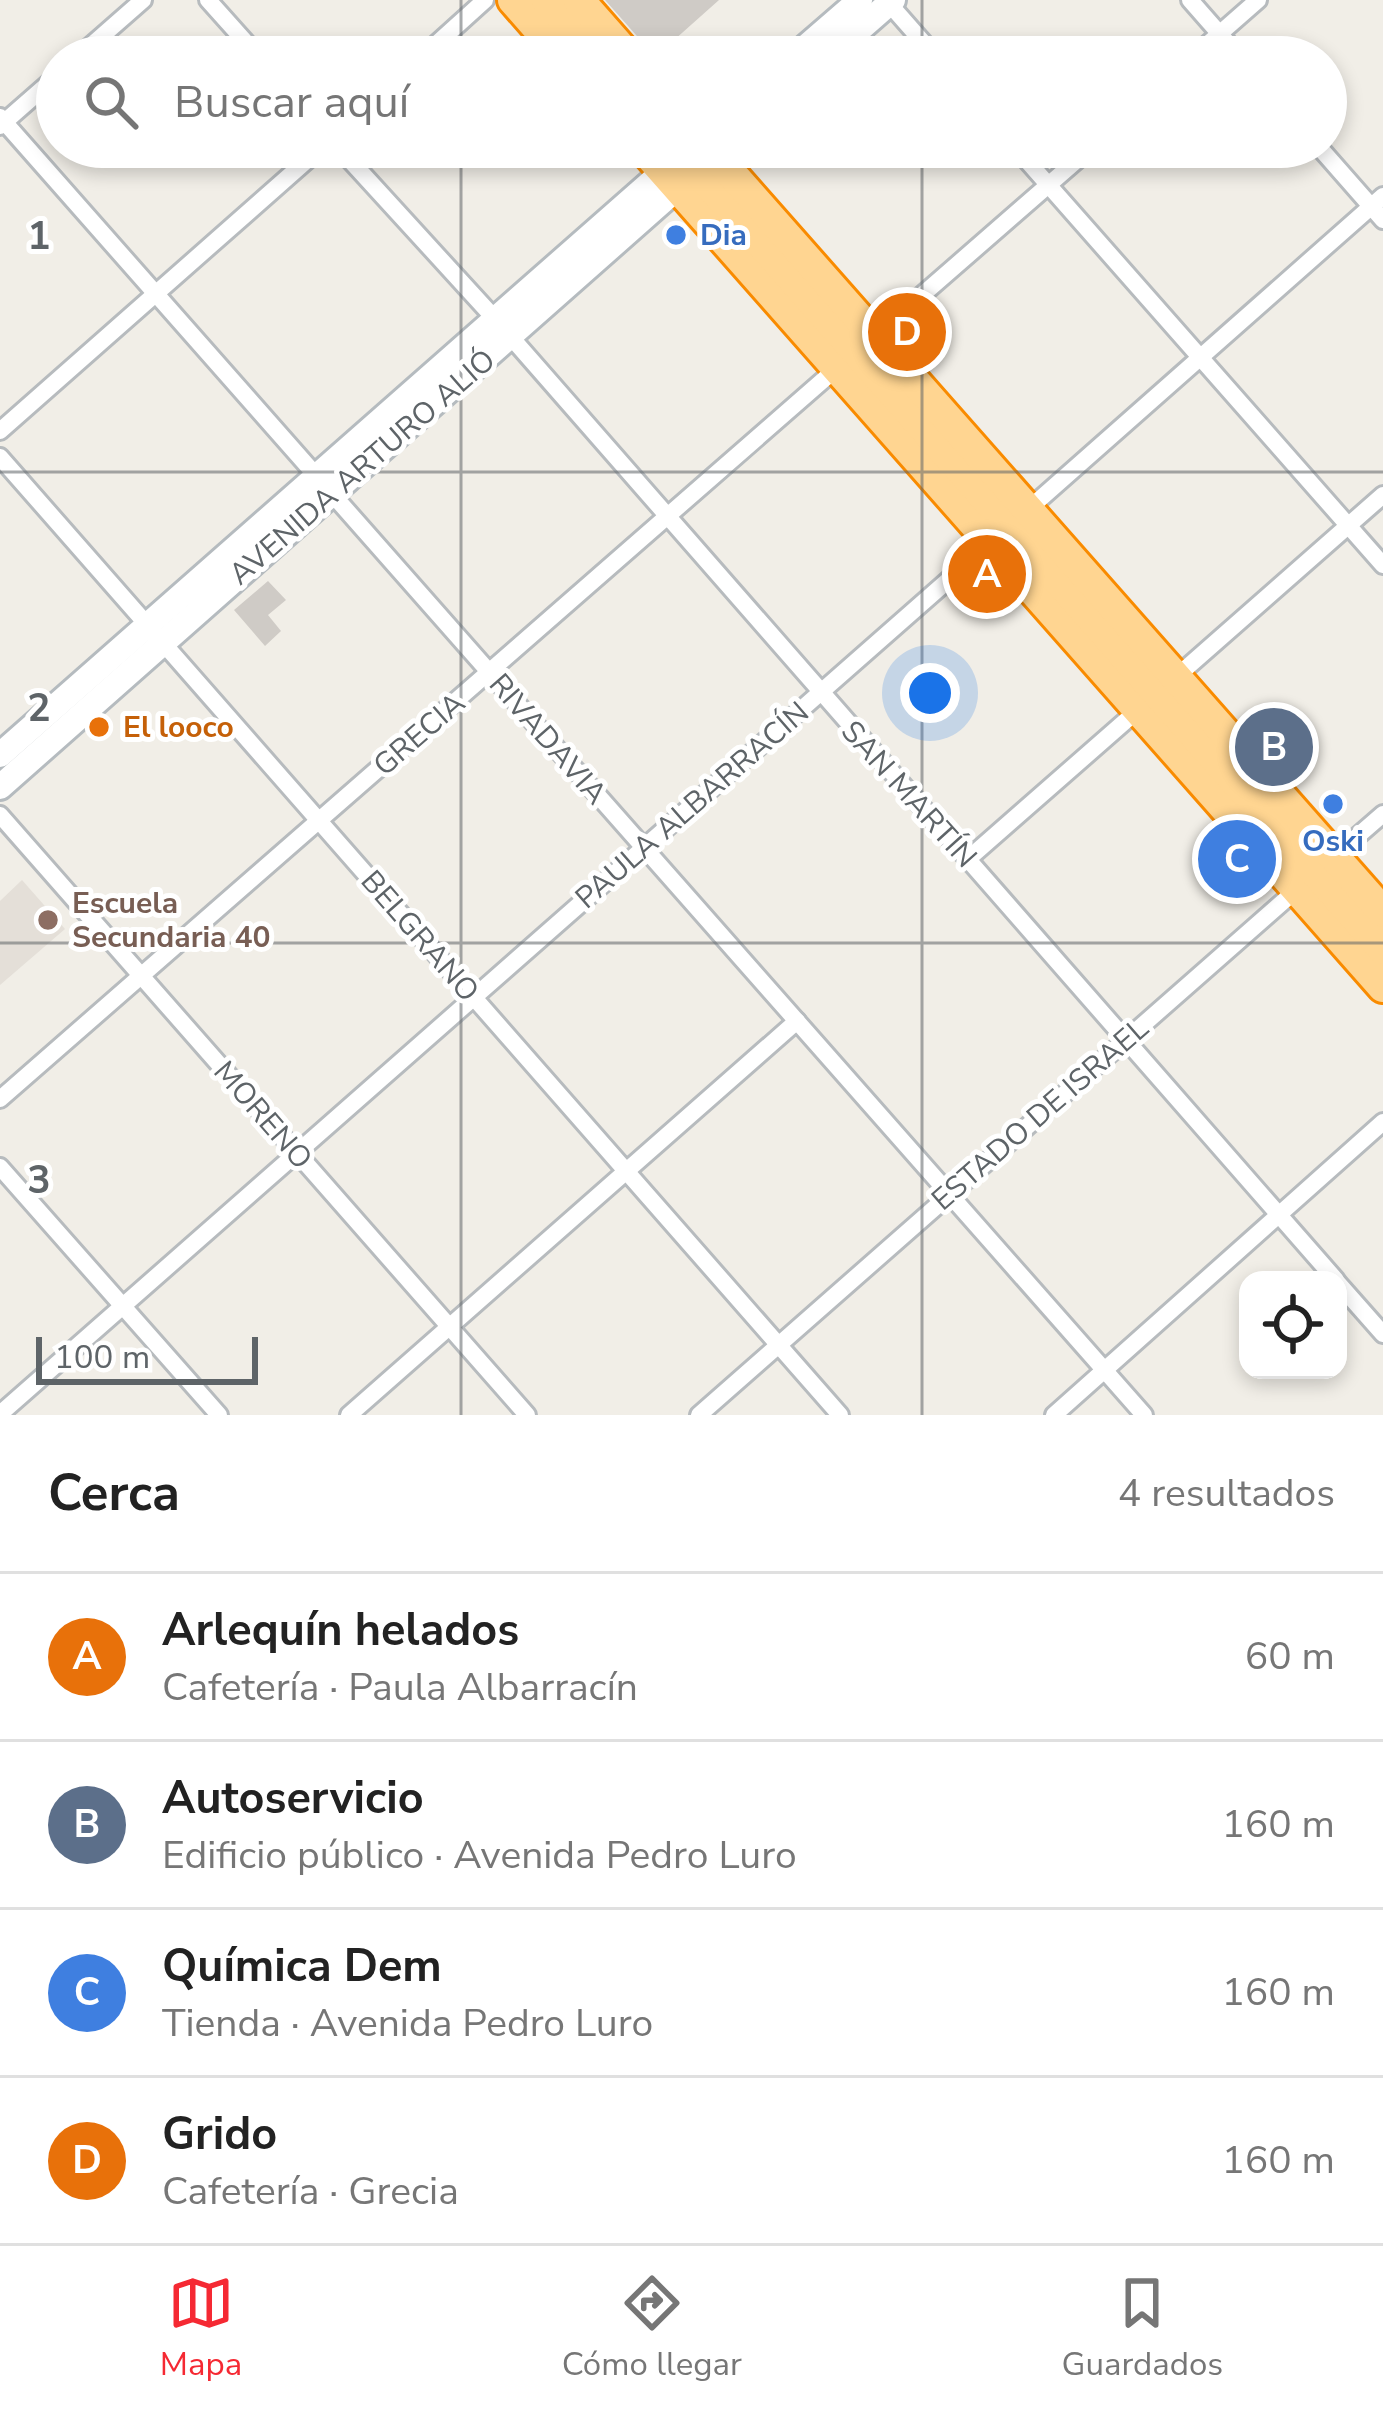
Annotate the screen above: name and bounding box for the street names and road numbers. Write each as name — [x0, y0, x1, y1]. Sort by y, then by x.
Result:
street label: AVENIDA ARTURO ALIÓ — [220, 340, 504, 595]
street label: RIVADAVIA — [479, 665, 616, 814]
street label: GRECIA — [365, 683, 474, 786]
street label: PAULA ALBARRACÍN — [567, 692, 818, 918]
street label: SAN MARTÍN — [831, 712, 986, 877]
street label: BELGRANO — [351, 862, 488, 1011]
street label: ESTADO DE ISRAEL — [923, 1009, 1157, 1220]
street label: MORENO — [204, 1052, 321, 1178]

